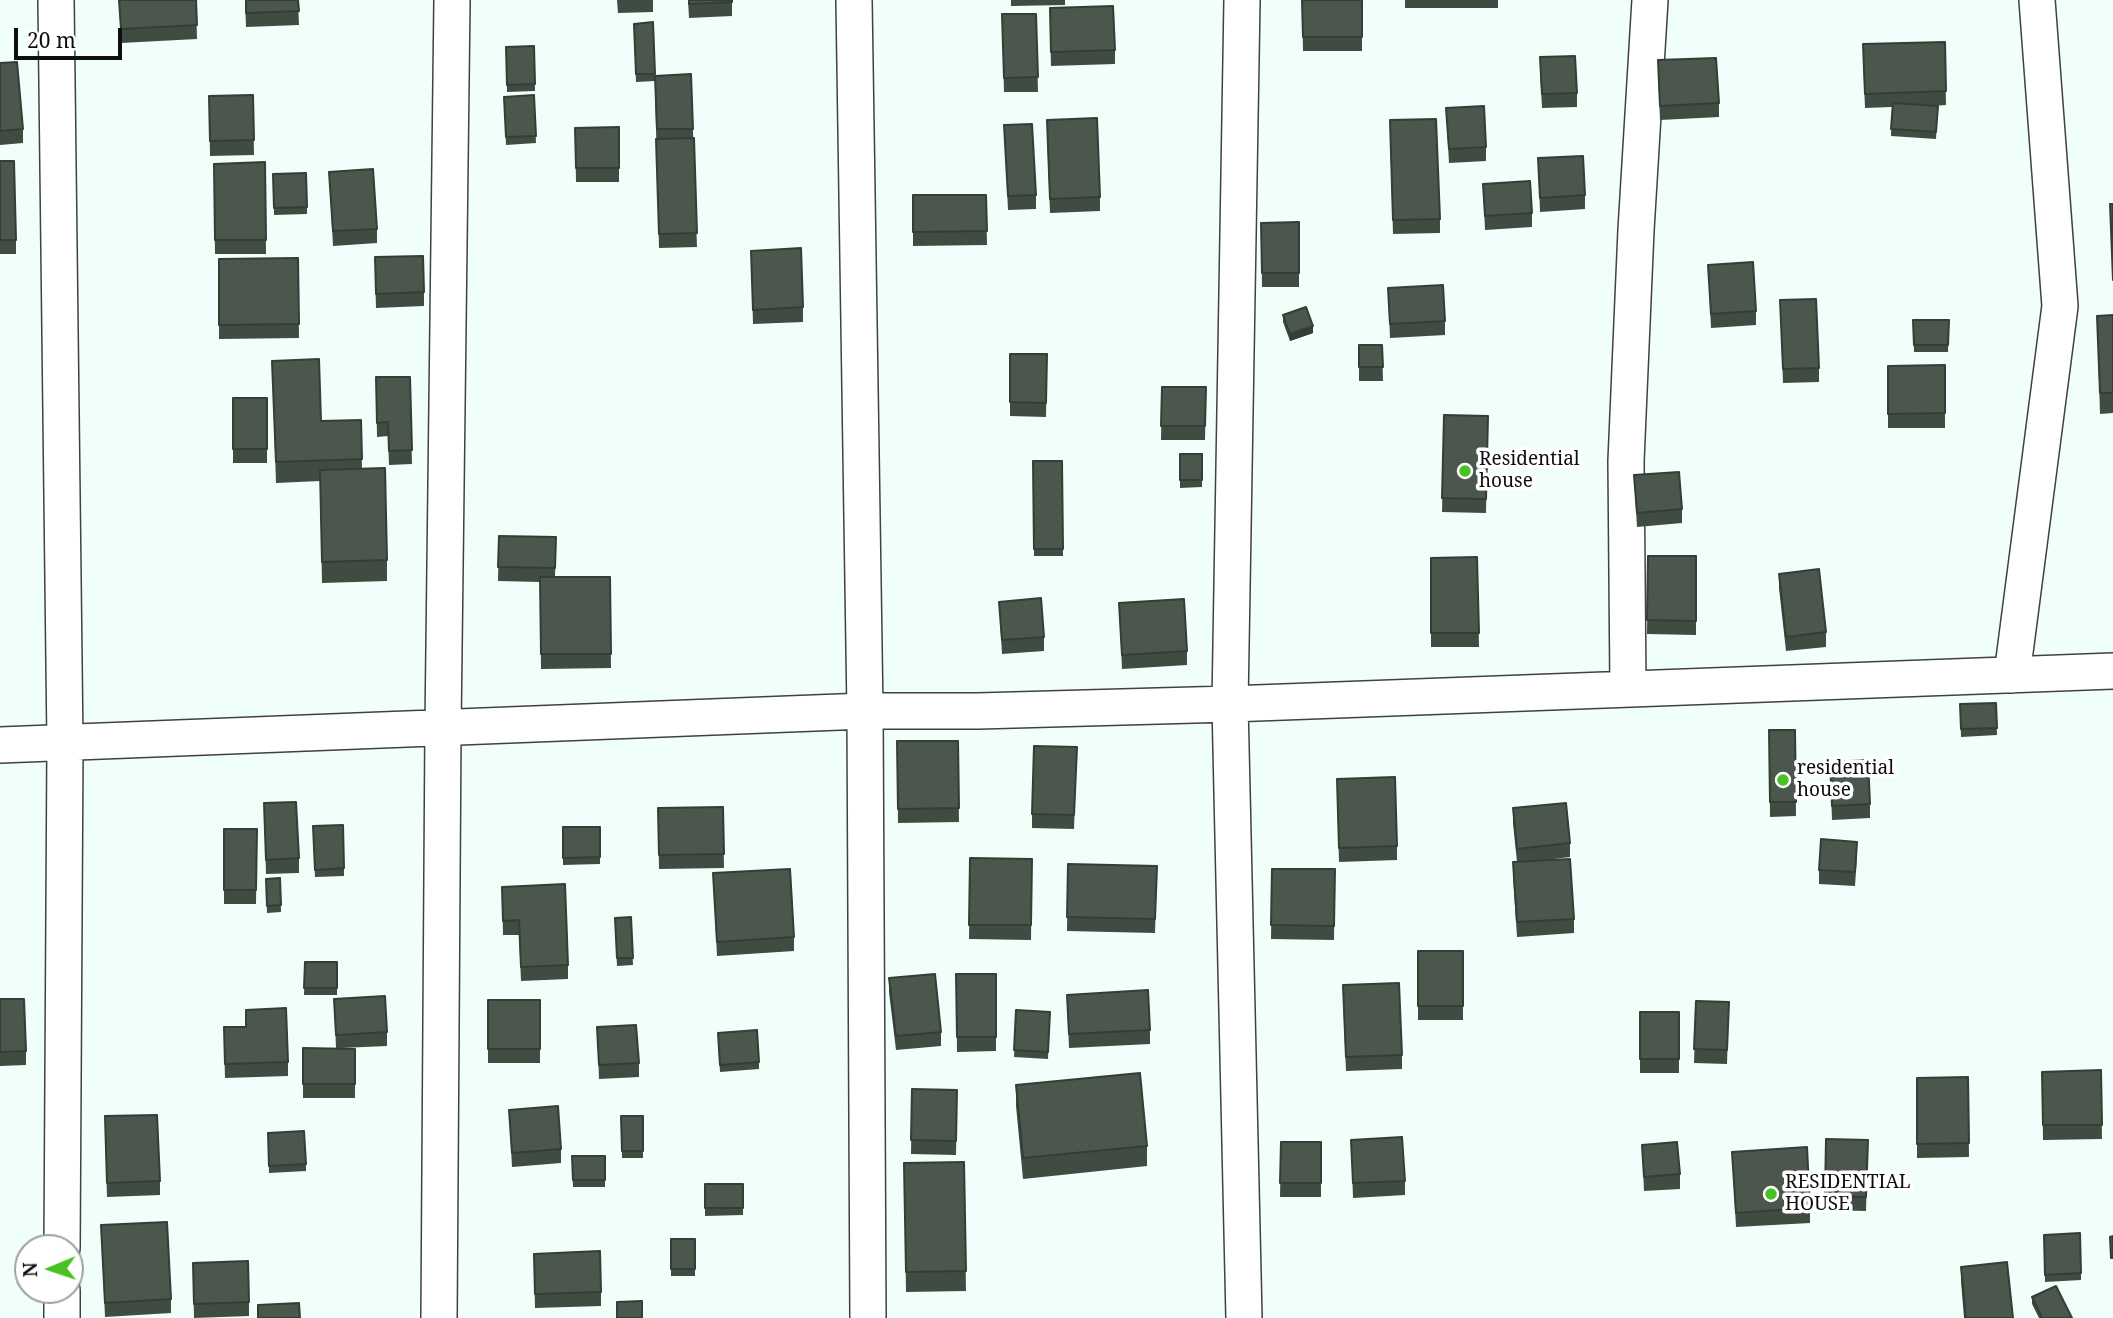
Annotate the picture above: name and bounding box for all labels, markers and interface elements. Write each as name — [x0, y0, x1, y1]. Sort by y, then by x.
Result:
scale bar — [18, 14, 126, 58]
text: 20 m — [27, 26, 76, 54]
place label: Residential house — [1479, 449, 1580, 493]
marker: Residential house — [1457, 463, 1473, 479]
place label: residential house — [1797, 758, 1894, 802]
marker: residential house — [1775, 772, 1791, 788]
place label: RESIDENTIAL HOUSE — [1785, 1172, 1911, 1216]
marker: RESIDENTIAL HOUSE — [1763, 1186, 1779, 1202]
north arrow — [14, 1234, 84, 1304]
text: N — [17, 1262, 43, 1278]

